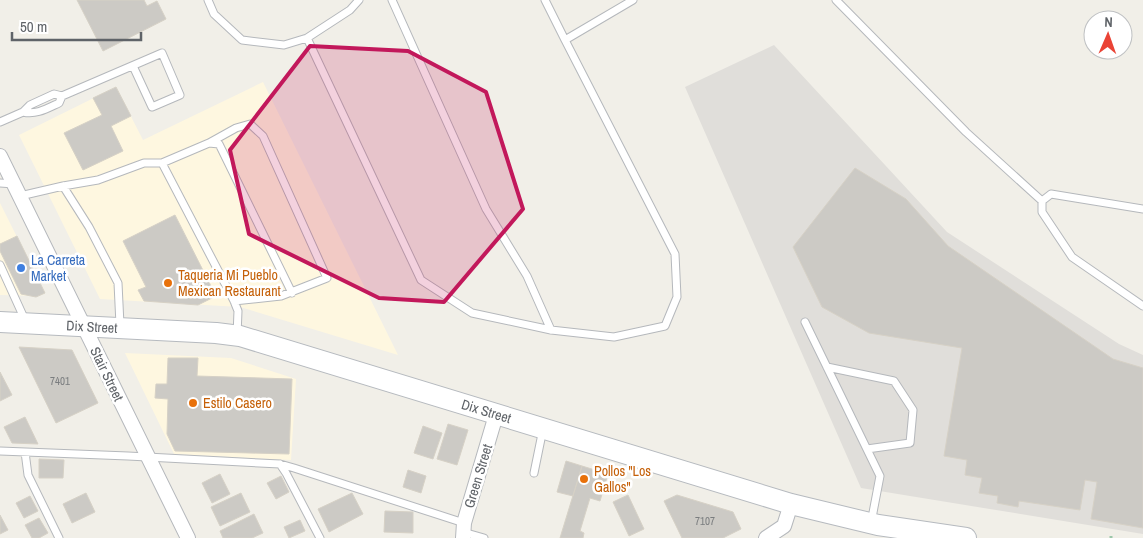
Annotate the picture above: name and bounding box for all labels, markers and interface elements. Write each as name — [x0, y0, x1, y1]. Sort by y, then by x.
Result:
scale bar — [12, 10, 141, 42]
north arrow — [1083, 10, 1133, 60]
text: N — [1104, 13, 1113, 31]
text: 50 m — [20, 16, 47, 37]
place label: La Carreta Market — [31, 251, 86, 285]
marker: La Carreta Market — [15, 262, 27, 274]
place label: Taqueria Mi Pueblo Mexican Restaurant — [178, 266, 281, 300]
marker: Taqueria Mi Pueblo Mexican Restaurant — [162, 277, 174, 289]
street label: Dix Street — [66, 316, 118, 337]
street label: Stair Street — [86, 344, 128, 404]
house number: 7401 — [50, 374, 70, 388]
place label: Estilo Casero — [203, 394, 272, 412]
street label: Dix Street — [459, 395, 513, 427]
marker: Estilo Casero — [187, 397, 199, 409]
street label: Green Street — [460, 442, 496, 510]
place label: Pollos "Los Gallos" — [594, 462, 651, 496]
marker: Pollos "Los Gallos" — [578, 473, 590, 485]
house number: 7107 — [695, 514, 715, 528]

